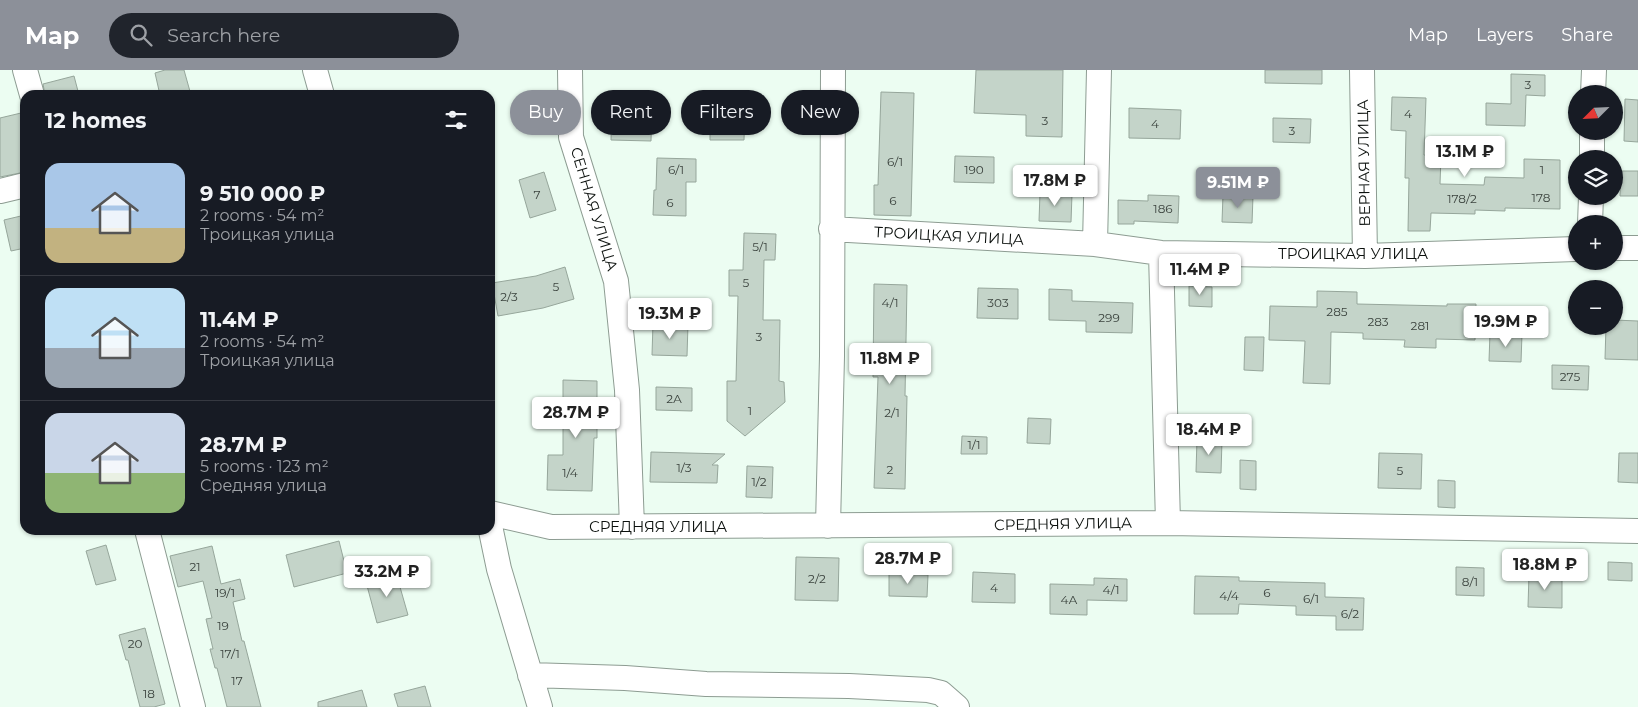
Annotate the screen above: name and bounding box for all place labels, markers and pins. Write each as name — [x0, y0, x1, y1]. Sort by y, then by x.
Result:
pin: 13.1M ₽ — [1419, 136, 1511, 178]
pin: 17.8M ₽ — [1009, 164, 1101, 207]
pin: 9.51M ₽ — [1192, 166, 1284, 209]
pin: 11.4M ₽ — [1154, 254, 1246, 296]
pin: 19.3M ₽ — [624, 298, 716, 340]
pin: 19.9M ₽ — [1460, 306, 1552, 348]
pin: 11.8M ₽ — [844, 342, 936, 385]
pin: 28.7M ₽ — [530, 396, 622, 439]
pin: 18.4M ₽ — [1163, 414, 1255, 456]
pin: 28.7M ₽ — [862, 542, 954, 585]
pin: 18.8M ₽ — [1499, 548, 1591, 591]
pin: 33.2M ₽ — [341, 556, 433, 598]

